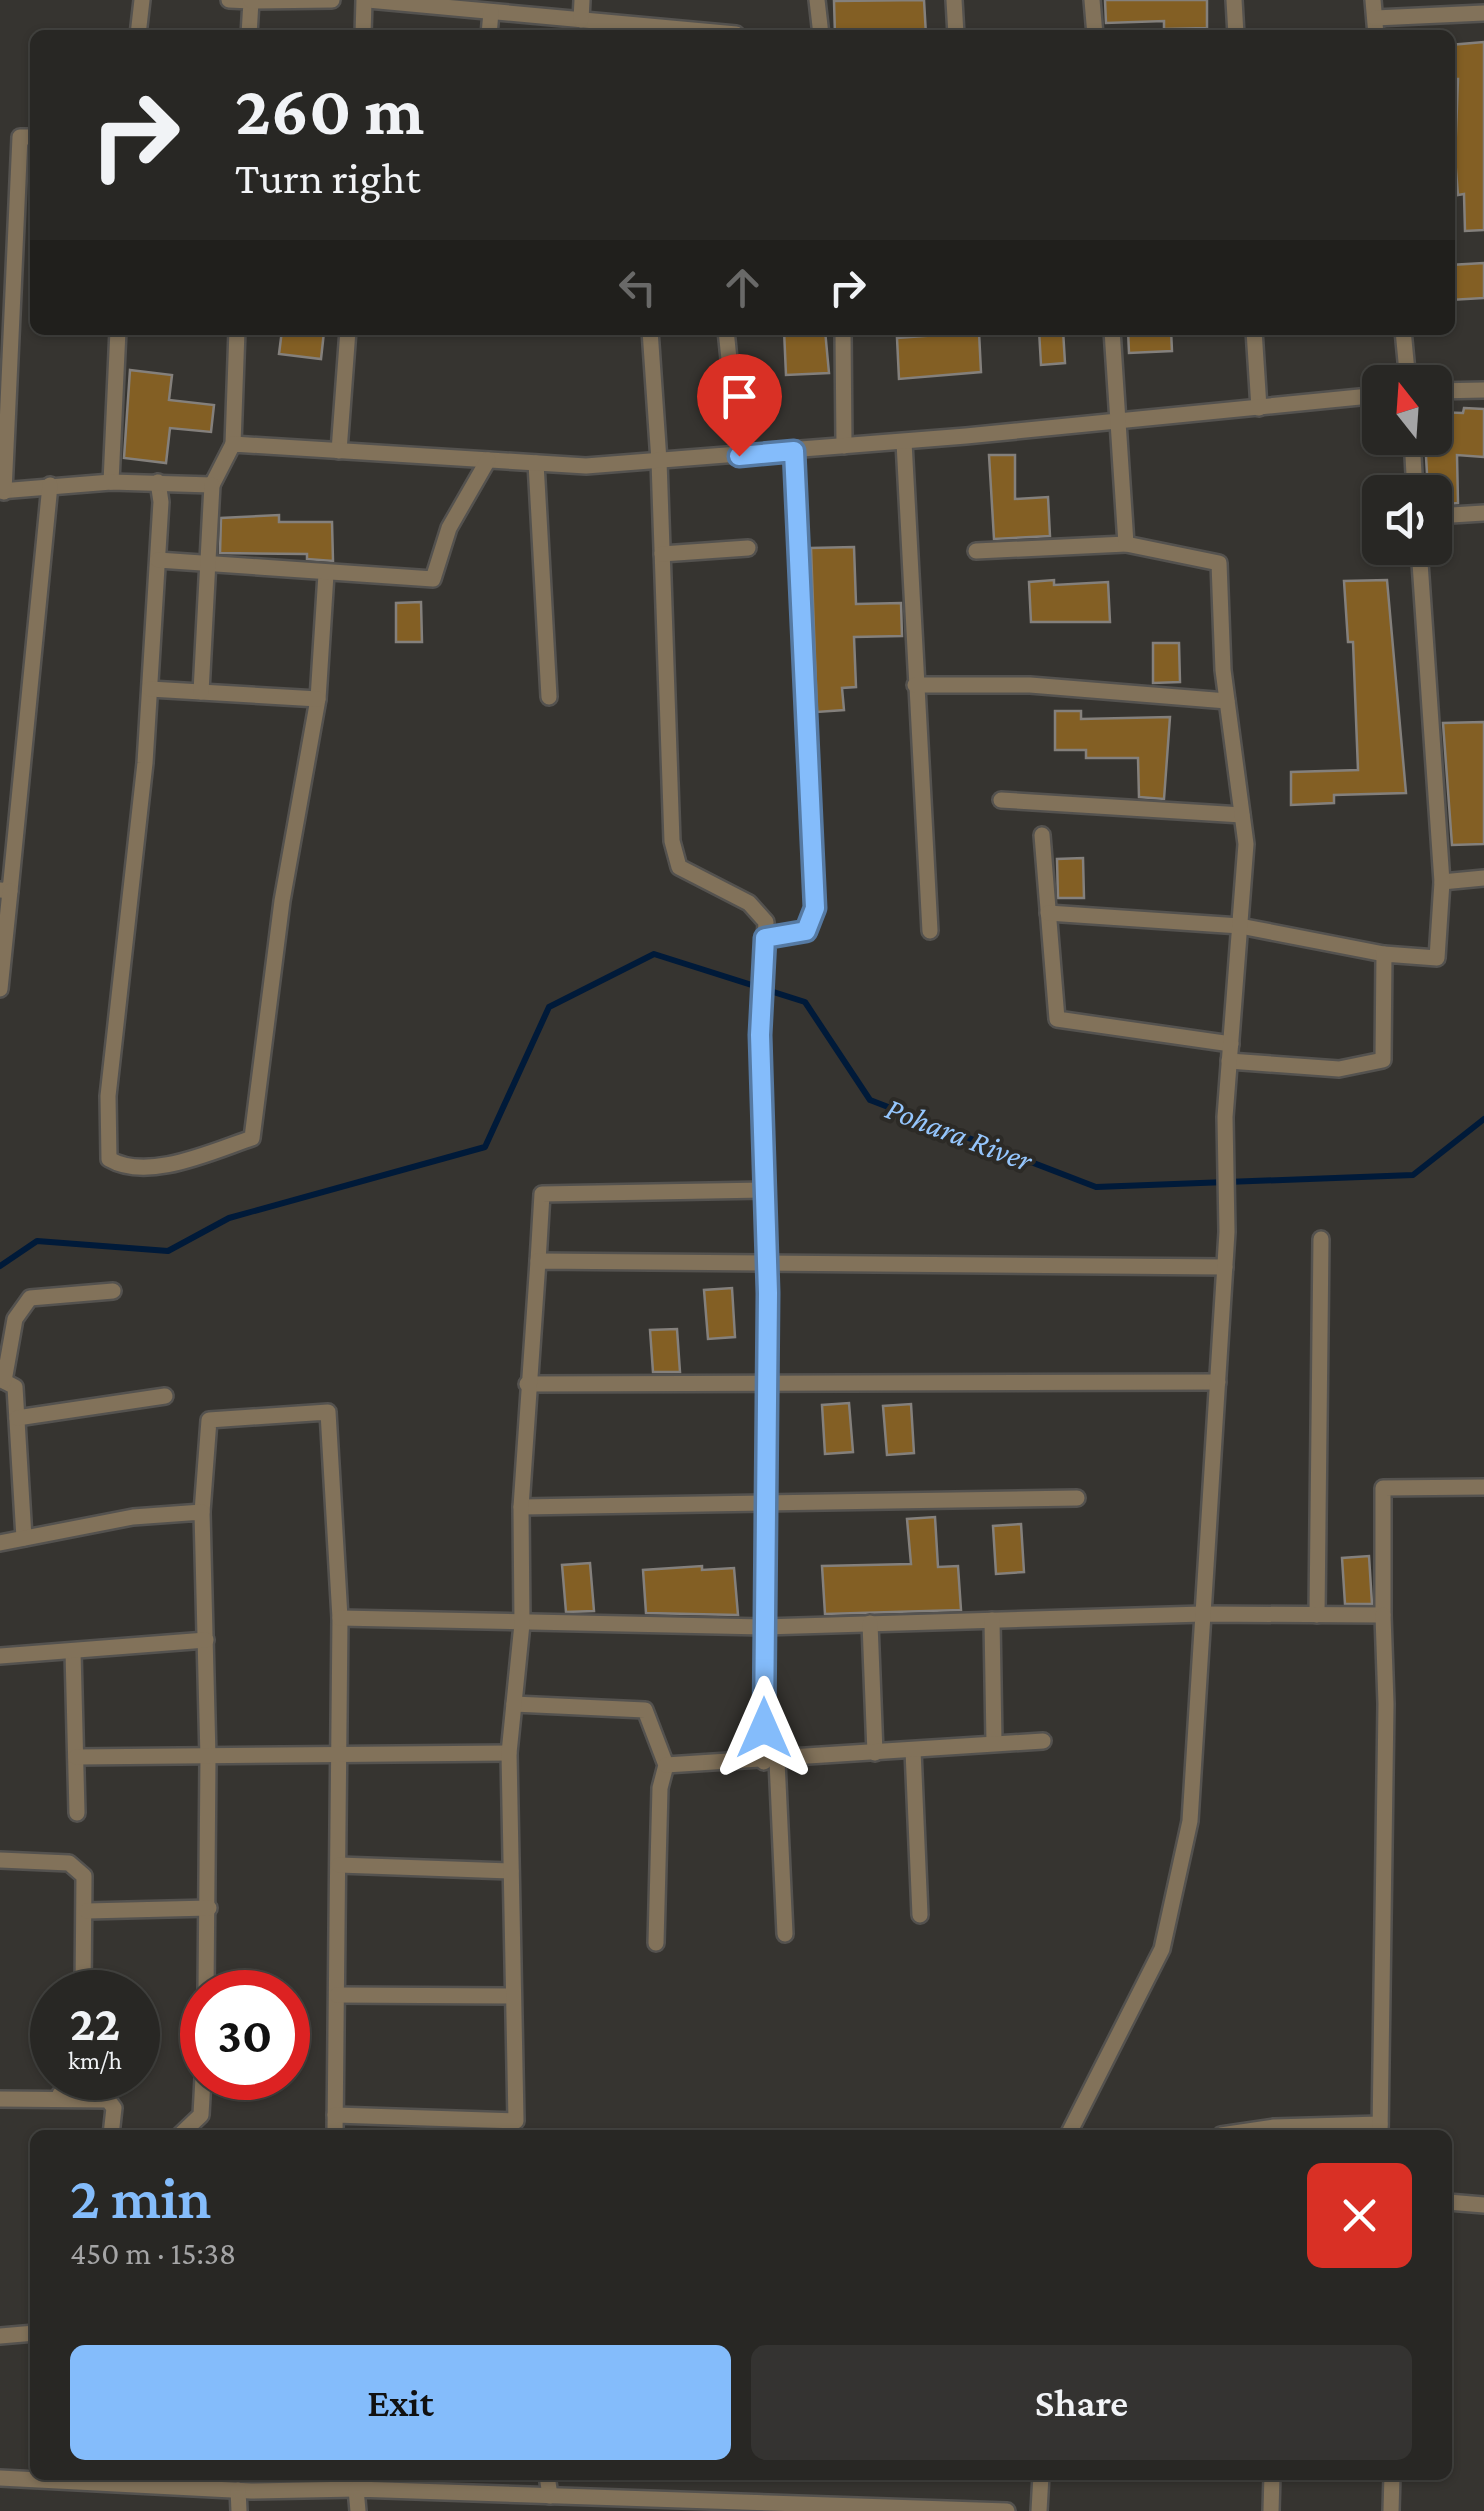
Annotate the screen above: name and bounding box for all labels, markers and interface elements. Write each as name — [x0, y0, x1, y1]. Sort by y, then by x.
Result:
icon: right — [70, 70, 200, 200]
text: 260 m — [235, 71, 424, 149]
text: Turn right — [235, 153, 420, 203]
icon: left — [610, 260, 665, 315]
icon: ahead — [715, 260, 770, 315]
icon: right — [820, 260, 875, 315]
pin — [697, 354, 782, 457]
north arrow — [1362, 365, 1452, 455]
map controls — [1362, 365, 1452, 565]
icon: arrive — [712, 369, 767, 424]
button: sound — [1362, 475, 1452, 565]
water label: Pohara River — [881, 1090, 1038, 1179]
position arrow — [712, 1676, 816, 1780]
speed limit sign: 30 — [180, 1970, 310, 2100]
text: 22 — [70, 1995, 120, 2051]
text: km/h — [68, 2047, 122, 2074]
button: close — [1307, 2163, 1412, 2268]
text: 2 min — [70, 2164, 211, 2231]
text: 450 m · 15:38 — [70, 2235, 236, 2271]
button: Exit — [70, 2345, 731, 2460]
button: Share — [751, 2345, 1412, 2460]

